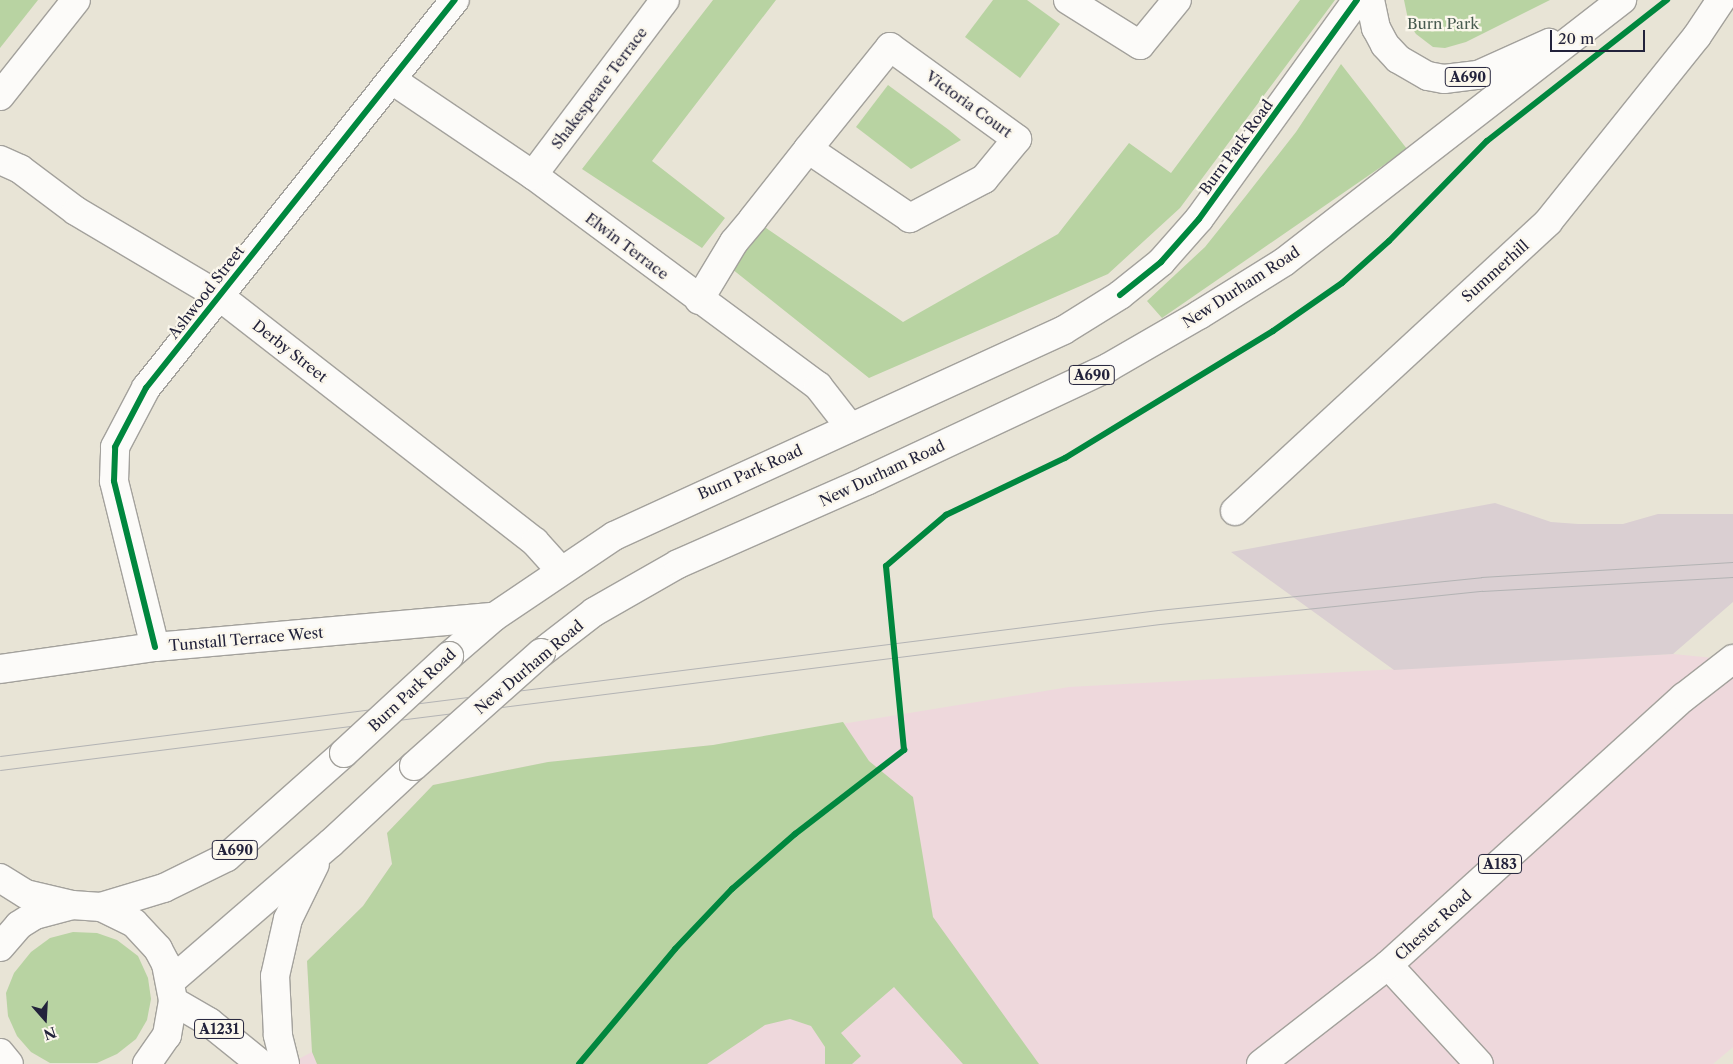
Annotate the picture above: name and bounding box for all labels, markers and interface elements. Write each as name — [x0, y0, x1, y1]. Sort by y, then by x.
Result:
park label: Burn Park — [1407, 15, 1479, 33]
scale bar — [1553, 20, 1648, 52]
street label: Shakespeare Terrace — [547, 23, 651, 153]
text: 20 m — [1558, 29, 1594, 48]
road number: A690 — [1444, 66, 1492, 88]
street label: Victoria Court — [922, 67, 1016, 141]
street label: Burn Park Road — [1195, 96, 1277, 198]
street label: Elwin Terrace — [582, 209, 672, 283]
street label: Summerhill — [1458, 236, 1532, 306]
street label: Ashwood Street — [164, 242, 248, 342]
street label: New Durham Road — [1179, 242, 1303, 332]
street label: Derby Street — [249, 316, 331, 386]
road number: A690 — [1068, 364, 1116, 386]
street label: New Durham Road — [816, 436, 948, 510]
street label: Burn Park Road — [695, 441, 805, 503]
street label: New Durham Road — [471, 616, 587, 718]
street label: Tunstall Terrace West — [167, 623, 325, 655]
street label: Burn Park Road — [365, 645, 459, 735]
road number: A690 — [211, 838, 259, 862]
road number: A183 — [1478, 852, 1522, 876]
street label: Chester Road — [1391, 886, 1475, 964]
north arrow — [20, 994, 70, 1044]
road number: A1231 — [194, 1018, 244, 1040]
text: N — [41, 1023, 59, 1044]

